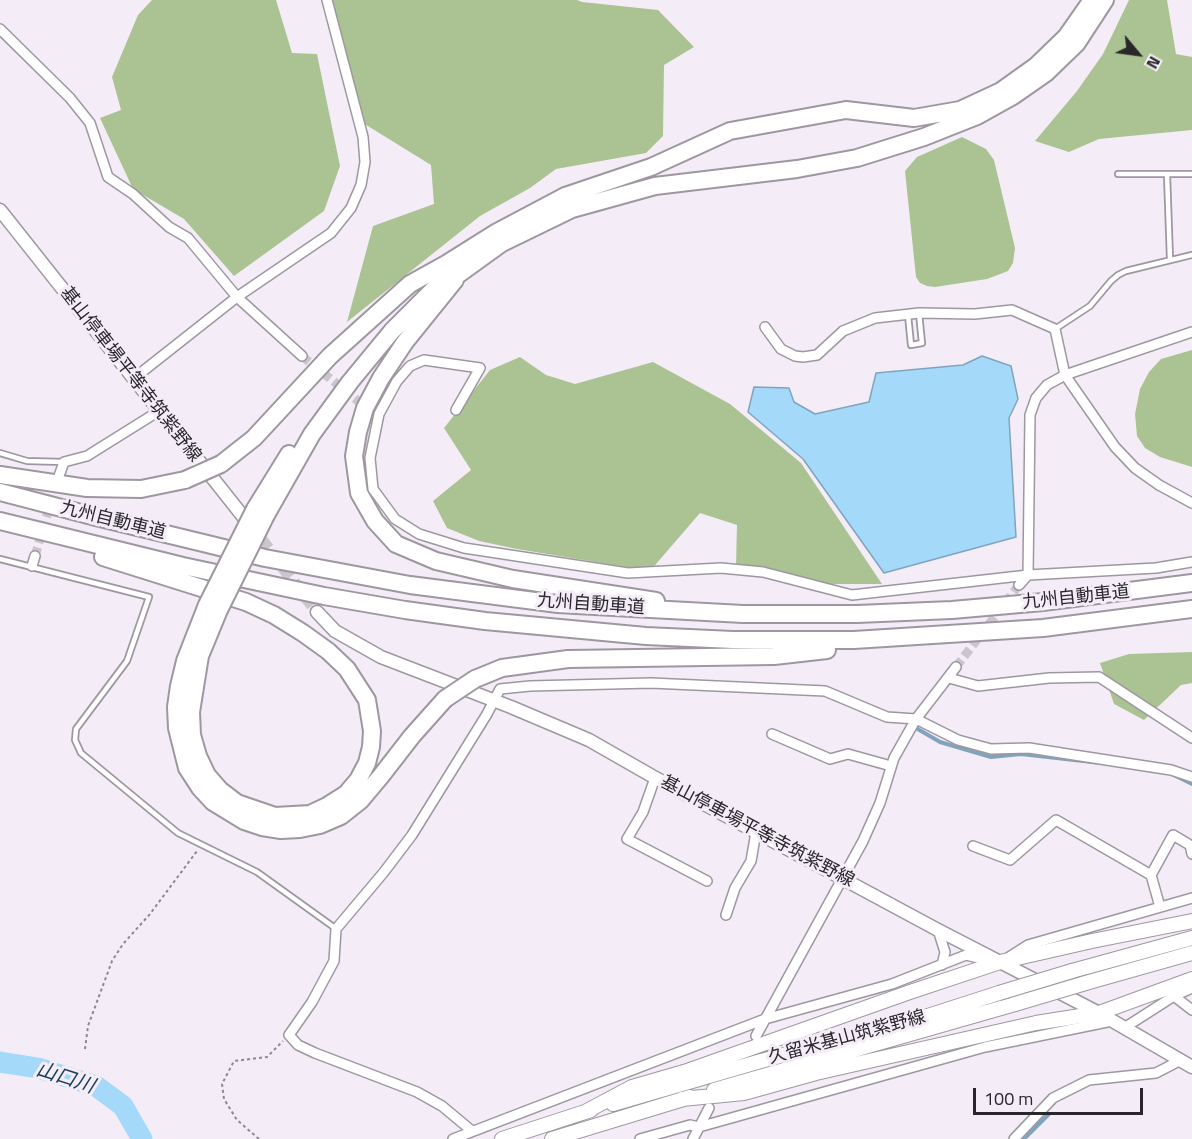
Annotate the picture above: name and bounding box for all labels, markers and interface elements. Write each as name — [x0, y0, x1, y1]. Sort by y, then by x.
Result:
north arrow — [1108, 24, 1168, 84]
text: N — [1141, 52, 1167, 73]
street label: 基山停車場平等寺筑紫野線 — [55, 283, 205, 467]
street label: 九州自動車道 — [58, 497, 168, 545]
street label: 九州自動車道 — [1021, 582, 1131, 614]
street label: 九州自動車道 — [536, 590, 646, 620]
street label: 基山停車場平等寺筑紫野線 — [657, 772, 857, 892]
street label: 久留米基山筑紫野線 — [766, 1007, 928, 1069]
water label: 山口川 — [33, 1058, 97, 1100]
scale bar — [976, 1076, 1146, 1114]
text: 100 m — [984, 1085, 1033, 1112]

